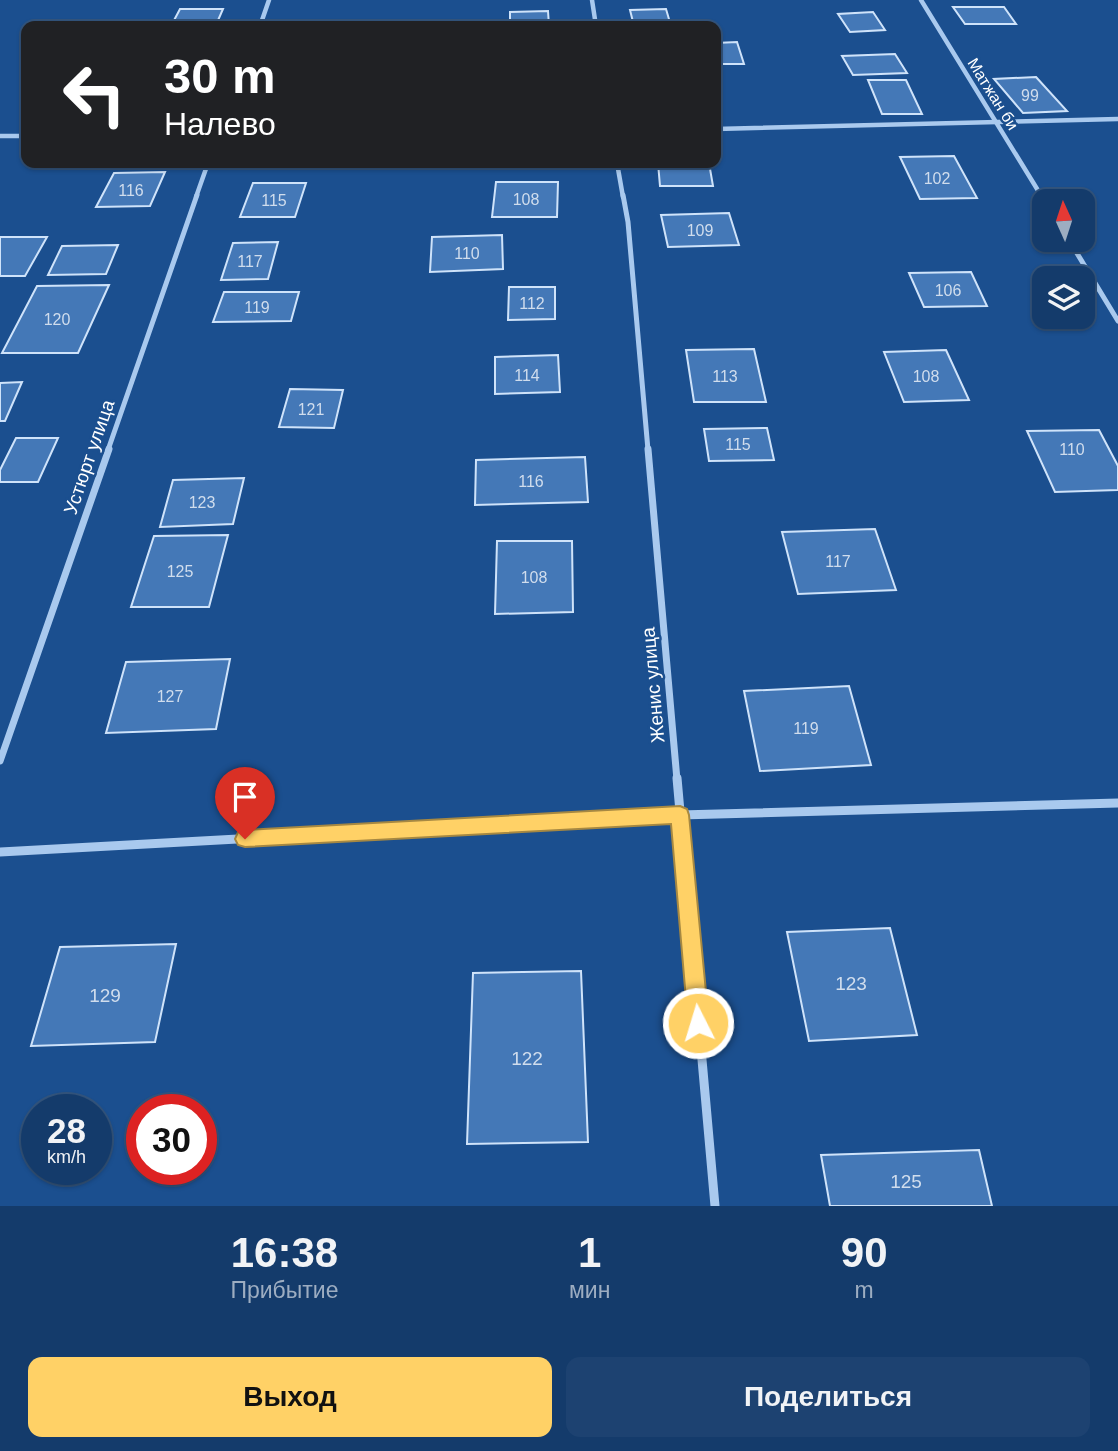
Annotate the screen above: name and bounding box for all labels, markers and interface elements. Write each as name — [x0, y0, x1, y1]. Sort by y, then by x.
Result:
icon: left — [49, 49, 140, 140]
text: 30 m — [164, 49, 276, 103]
street label: Матжан би — [964, 55, 1022, 133]
house number: 99 — [1021, 87, 1039, 104]
text: Налево — [164, 106, 276, 142]
house number: 102 — [924, 170, 950, 187]
house number: 116 — [118, 182, 144, 199]
north arrow — [1032, 189, 1096, 252]
map controls — [1032, 189, 1095, 329]
house number: 108 — [513, 191, 539, 208]
house number: 115 — [261, 192, 287, 209]
house number: 109 — [687, 222, 713, 239]
house number: 110 — [454, 245, 480, 262]
house number: 117 — [237, 253, 263, 270]
button: layers — [1032, 266, 1095, 329]
house number: 106 — [935, 282, 961, 299]
house number: 112 — [519, 295, 545, 312]
house number: 119 — [244, 299, 270, 316]
house number: 120 — [44, 311, 70, 328]
house number: 114 — [514, 367, 540, 384]
house number: 113 — [712, 368, 738, 385]
house number: 108 — [913, 368, 939, 385]
street label: Устюрт улица — [60, 397, 119, 517]
house number: 121 — [298, 401, 324, 418]
house number: 115 — [725, 436, 751, 453]
house number: 110 — [1059, 441, 1085, 458]
house number: 116 — [518, 473, 544, 490]
house number: 123 — [189, 494, 215, 511]
house number: 117 — [825, 553, 851, 570]
house number: 125 — [167, 563, 193, 580]
house number: 108 — [521, 569, 547, 586]
street label: Женис улица — [637, 626, 669, 744]
house number: 127 — [157, 688, 183, 705]
house number: 119 — [793, 720, 819, 737]
pin — [215, 767, 275, 839]
icon: arrive — [226, 778, 264, 816]
house number: 123 — [835, 973, 867, 994]
house number: 129 — [89, 985, 121, 1006]
position arrow — [661, 986, 735, 1060]
house number: 122 — [511, 1048, 543, 1069]
speed limit sign: 30 — [126, 1094, 217, 1185]
text: 28 — [47, 1111, 86, 1150]
text: km/h — [47, 1147, 86, 1167]
house number: 125 — [890, 1171, 922, 1192]
text: 16:38 — [231, 1229, 338, 1276]
text: 1 — [578, 1229, 601, 1276]
text: 90 — [841, 1229, 888, 1276]
text: Прибытие — [230, 1277, 339, 1303]
text: мин — [569, 1277, 610, 1303]
text: m — [855, 1277, 874, 1303]
button: Выход — [28, 1357, 552, 1437]
button: Поделиться — [566, 1357, 1090, 1437]

